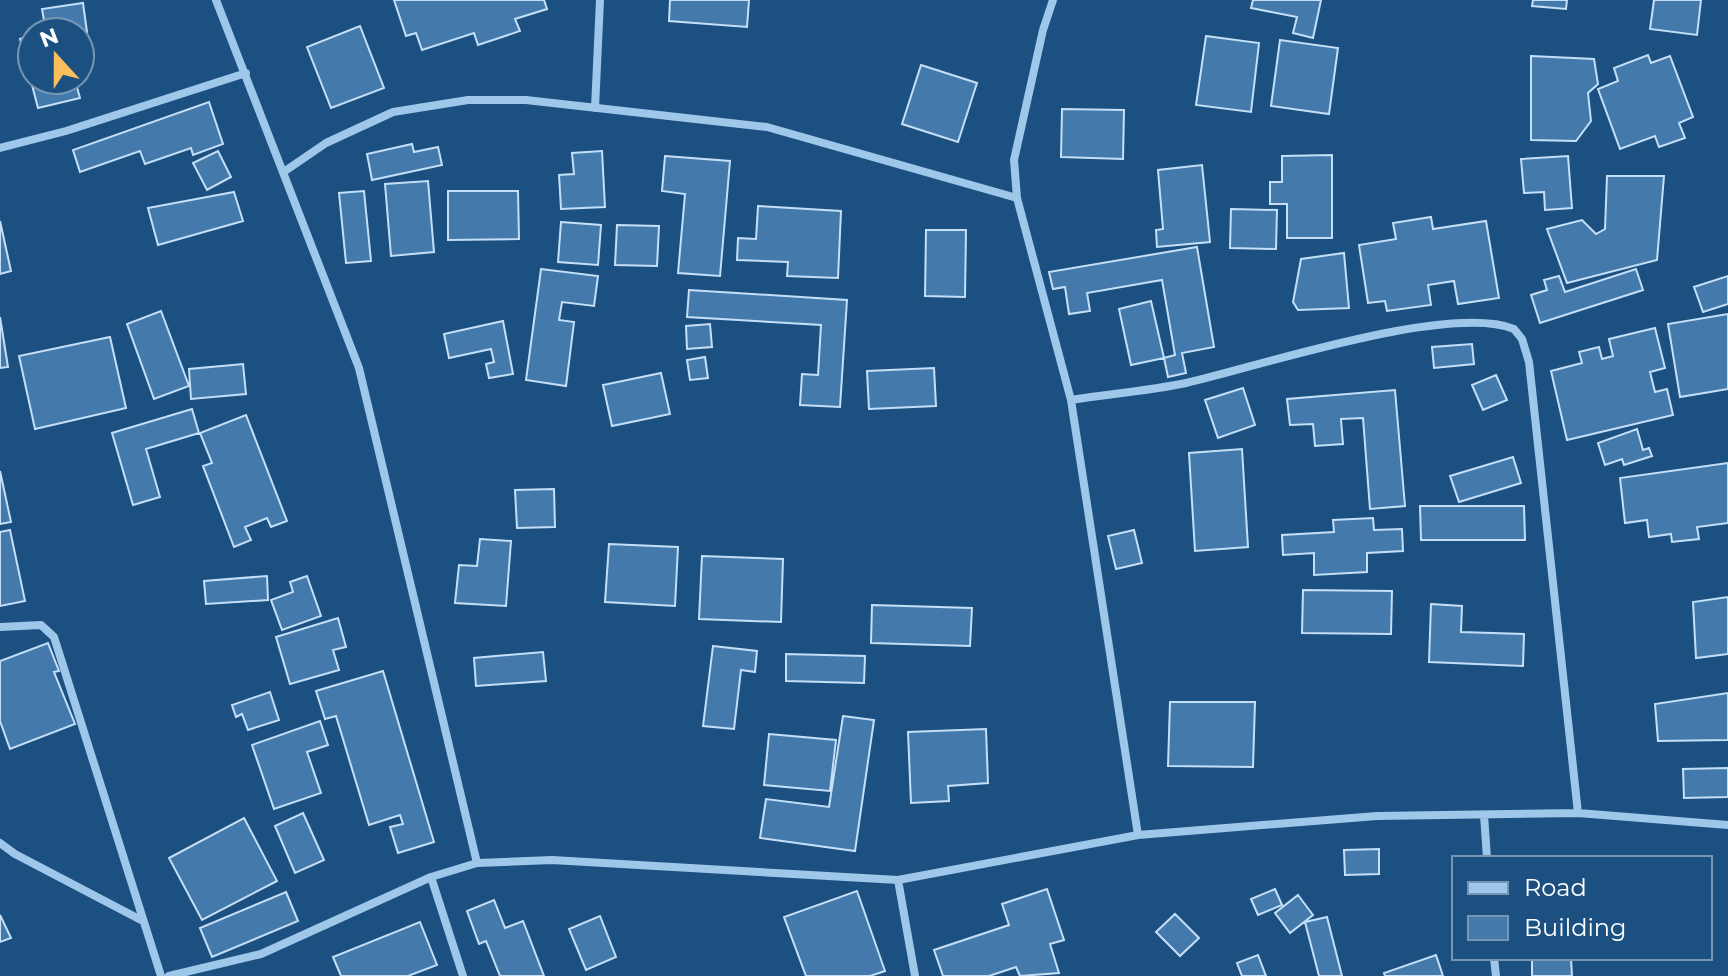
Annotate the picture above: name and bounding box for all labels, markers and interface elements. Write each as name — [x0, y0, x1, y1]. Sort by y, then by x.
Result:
north arrow — [16, 16, 96, 96]
text: N — [36, 22, 62, 54]
legend — [1452, 856, 1712, 960]
text: Road — [1524, 873, 1587, 902]
text: Building — [1524, 913, 1627, 942]

